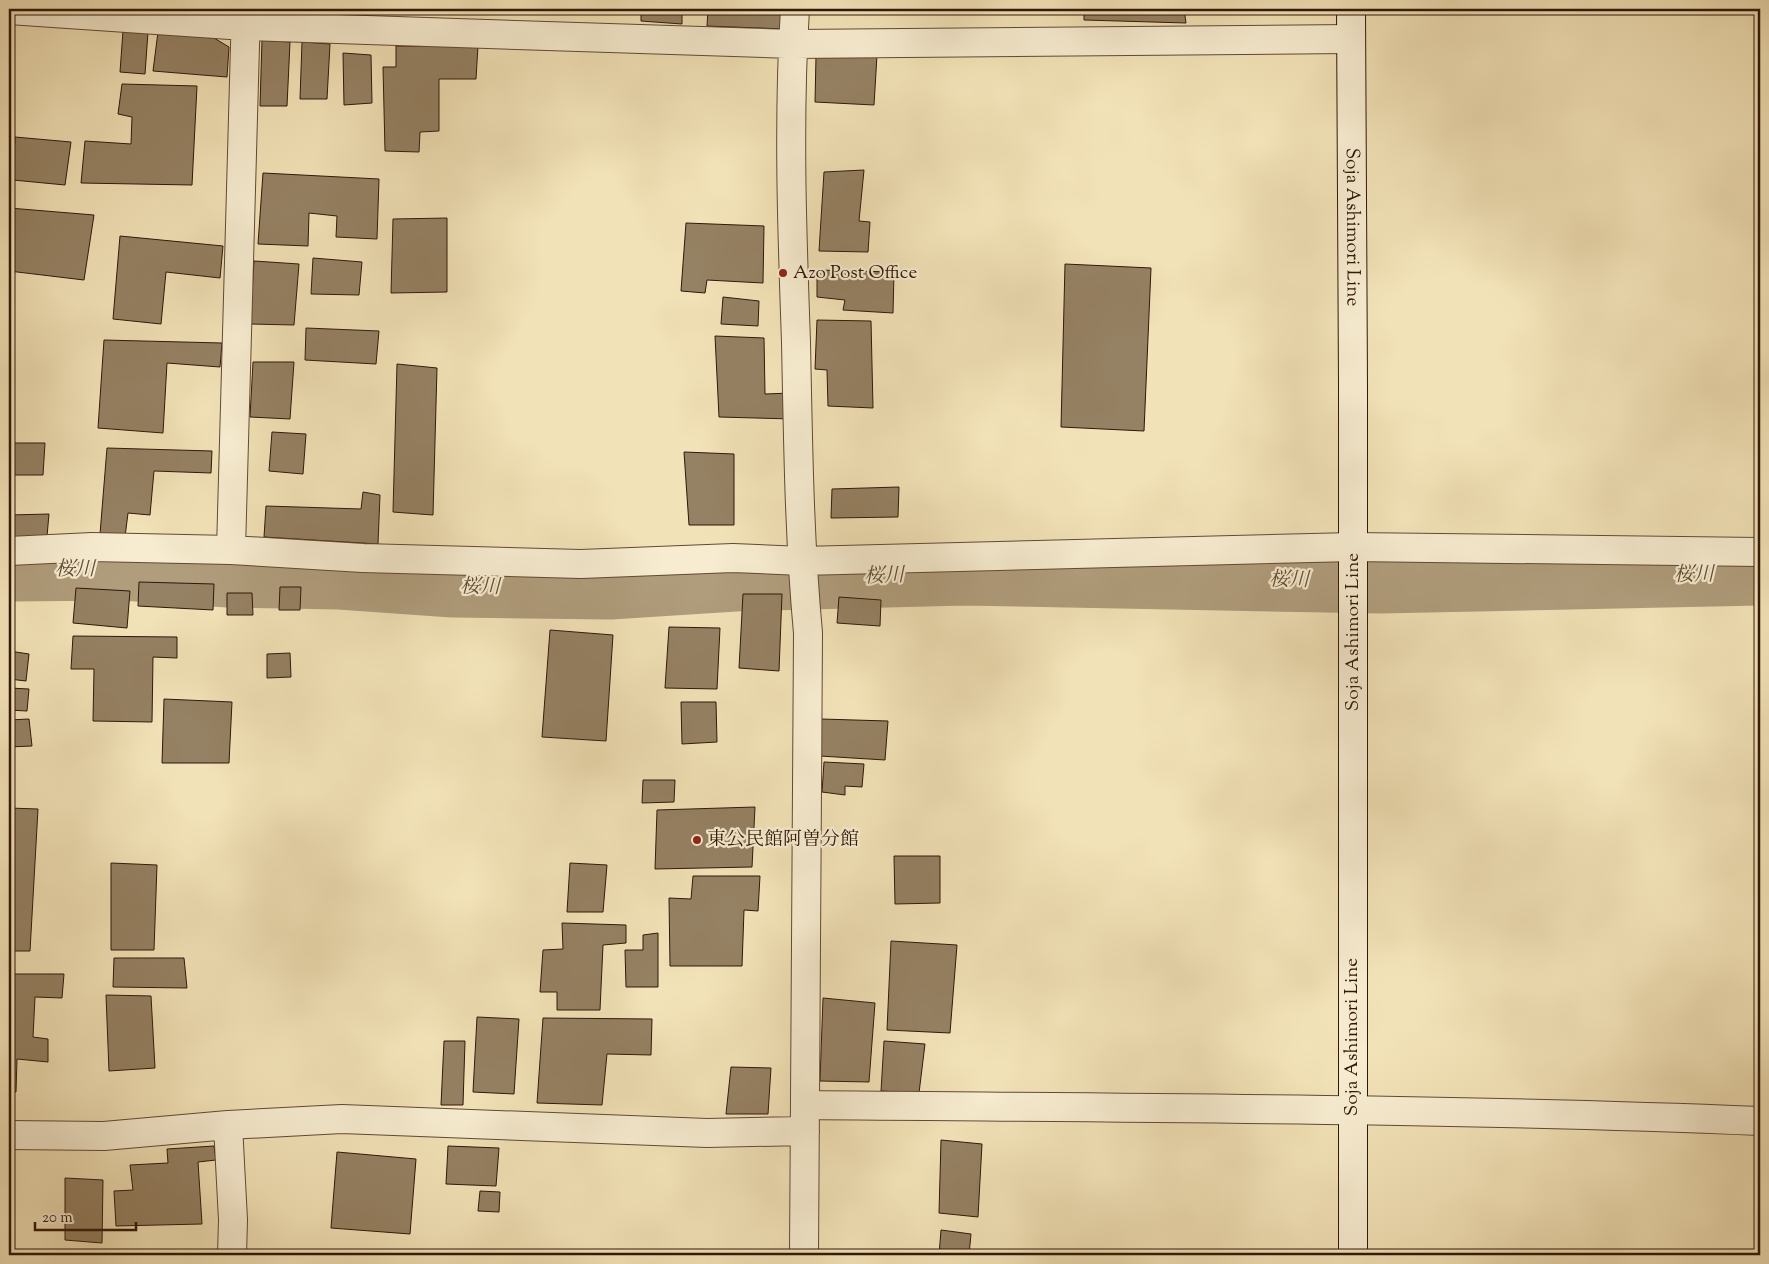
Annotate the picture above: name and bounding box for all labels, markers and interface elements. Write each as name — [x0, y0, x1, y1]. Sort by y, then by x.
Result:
street label: Soja Ashimori Line — [1338, 148, 1366, 306]
place label: Azo Post Office — [793, 260, 917, 287]
marker: Azo Post Office — [777, 267, 789, 279]
street label: Soja Ashimori Line — [1340, 553, 1367, 711]
water label: 桜川 — [55, 556, 97, 585]
water label: 桜川 — [1674, 561, 1716, 591]
water label: 桜川 — [864, 562, 906, 592]
water label: 桜川 — [1269, 566, 1311, 596]
water label: 桜川 — [460, 573, 502, 603]
place label: 東公民館阿曽分館 — [707, 827, 859, 854]
marker: 東公民館阿曽分館 — [691, 834, 703, 846]
street label: Soja Ashimori Line — [1339, 958, 1366, 1116]
scale bar — [35, 1199, 136, 1231]
text: 20 m — [42, 1208, 73, 1229]

